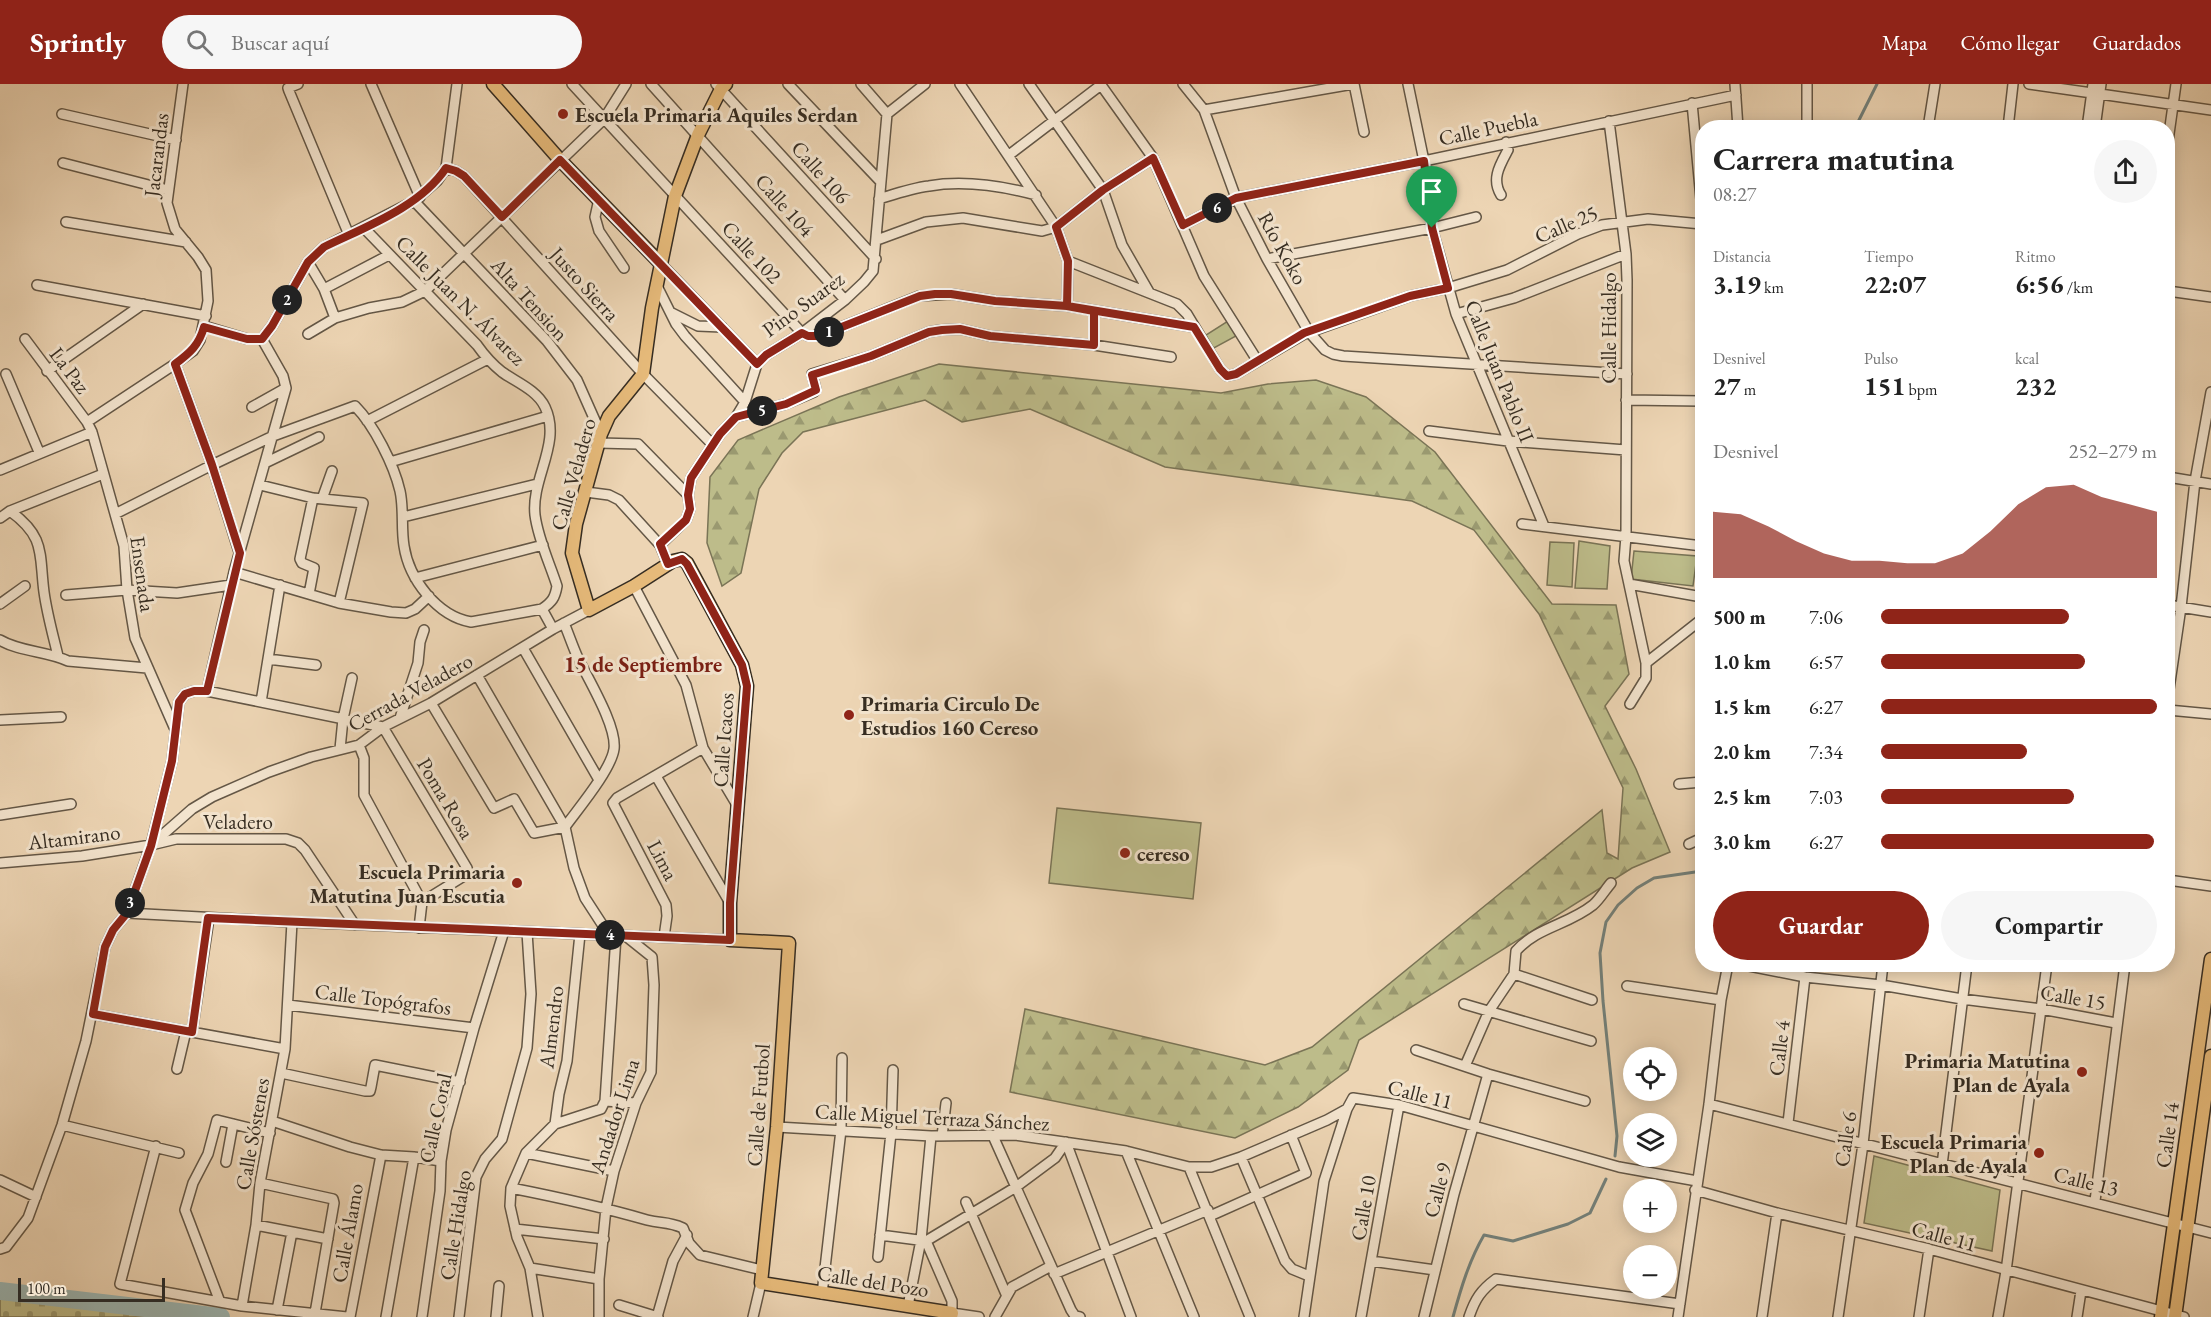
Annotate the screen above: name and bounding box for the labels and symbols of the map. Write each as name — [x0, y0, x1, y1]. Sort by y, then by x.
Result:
place label: Escuela Primaria Aquiles Serdan — [575, 101, 858, 128]
street label: Calle Puebla — [1436, 104, 1541, 152]
marker: Escuela Primaria Aquiles Serdan — [556, 107, 570, 121]
street label: Jacarandas — [137, 111, 175, 201]
street label: Calle 106 — [786, 135, 856, 209]
pin — [1406, 166, 1457, 228]
street label: Calle 104 — [750, 168, 821, 243]
pin: 6 — [1202, 193, 1232, 223]
street label: Calle 25 — [1530, 199, 1602, 249]
street label: Río Koko — [1252, 207, 1314, 289]
street label: Calle 102 — [716, 215, 788, 289]
street label: Calle Juan N. Álvarez — [390, 229, 532, 371]
street label: Justo Sierra — [543, 239, 626, 328]
street label: Alta Tension — [485, 251, 575, 346]
street label: Pino Suarez — [757, 265, 849, 343]
street label: Calle Hidalgo — [1595, 272, 1622, 384]
pin: 2 — [272, 285, 302, 315]
street label: Calle Juan Pablo II — [1459, 296, 1541, 446]
pin: 1 — [814, 317, 844, 347]
street label: La Paz — [44, 341, 96, 399]
pin: 5 — [747, 396, 777, 426]
street label: Calle Veladero — [544, 415, 602, 533]
street label: Ensenada — [124, 534, 162, 614]
street label: Cerrada Veladero — [343, 647, 477, 737]
district label: 15 de Septiembre — [564, 650, 722, 679]
place label: Primaria Circulo De Estudios 160 Cereso — [861, 690, 1040, 741]
street label: Calle Icacos — [706, 692, 740, 788]
marker: Primaria Circulo De Estudios 160 Cereso — [842, 708, 856, 722]
street label: Poma Rosa — [411, 752, 481, 844]
street label: Veladero — [203, 808, 273, 835]
street label: Altamirano — [25, 818, 122, 856]
street label: Lima — [641, 835, 685, 885]
place label: cereso — [1137, 840, 1190, 867]
marker: cereso — [1118, 846, 1132, 860]
place label: Escuela Primaria Matutina Juan Escutia — [309, 858, 506, 909]
marker: Escuela Primaria Matutina Juan Escutia — [510, 876, 524, 890]
pin: 3 — [115, 888, 145, 918]
pin: 4 — [595, 920, 625, 950]
street label: Calle Topógrafos — [313, 977, 453, 1021]
street label: Calle 15 — [2038, 978, 2108, 1016]
street label: Almendro — [532, 984, 569, 1071]
street label: Calle 4 — [1762, 1018, 1796, 1077]
street label: Calle de Futbol — [740, 1043, 776, 1167]
place label: Primaria Matutina Plan de Ayala — [1905, 1047, 2071, 1098]
street label: Andador Lima — [582, 1055, 645, 1178]
marker: Primaria Matutina Plan de Ayala — [2075, 1065, 2089, 1079]
street label: Calle Coral — [412, 1070, 458, 1166]
street label: Calle 11 — [1385, 1073, 1455, 1115]
street label: Calle Sóstenes — [229, 1076, 275, 1192]
street label: Calle Miguel Terraza Sánchez — [814, 1097, 1050, 1137]
street label: Calle 14 — [2149, 1100, 2185, 1170]
street label: Calle 6 — [1828, 1109, 1862, 1169]
place label: Escuela Primaria Plan de Ayala — [1880, 1128, 2028, 1179]
marker: Escuela Primaria Plan de Ayala — [2032, 1146, 2046, 1160]
street label: Calle 9 — [1417, 1160, 1457, 1220]
street label: Calle 13 — [2051, 1160, 2121, 1202]
street label: Calle Hidalgo — [433, 1168, 477, 1282]
street label: Calle 10 — [1344, 1173, 1382, 1243]
street label: Calle Álamo — [325, 1181, 369, 1285]
street label: Calle 11 — [1909, 1214, 1979, 1258]
street label: Calle del Pozo — [815, 1259, 931, 1303]
scale bar — [18, 1275, 165, 1302]

